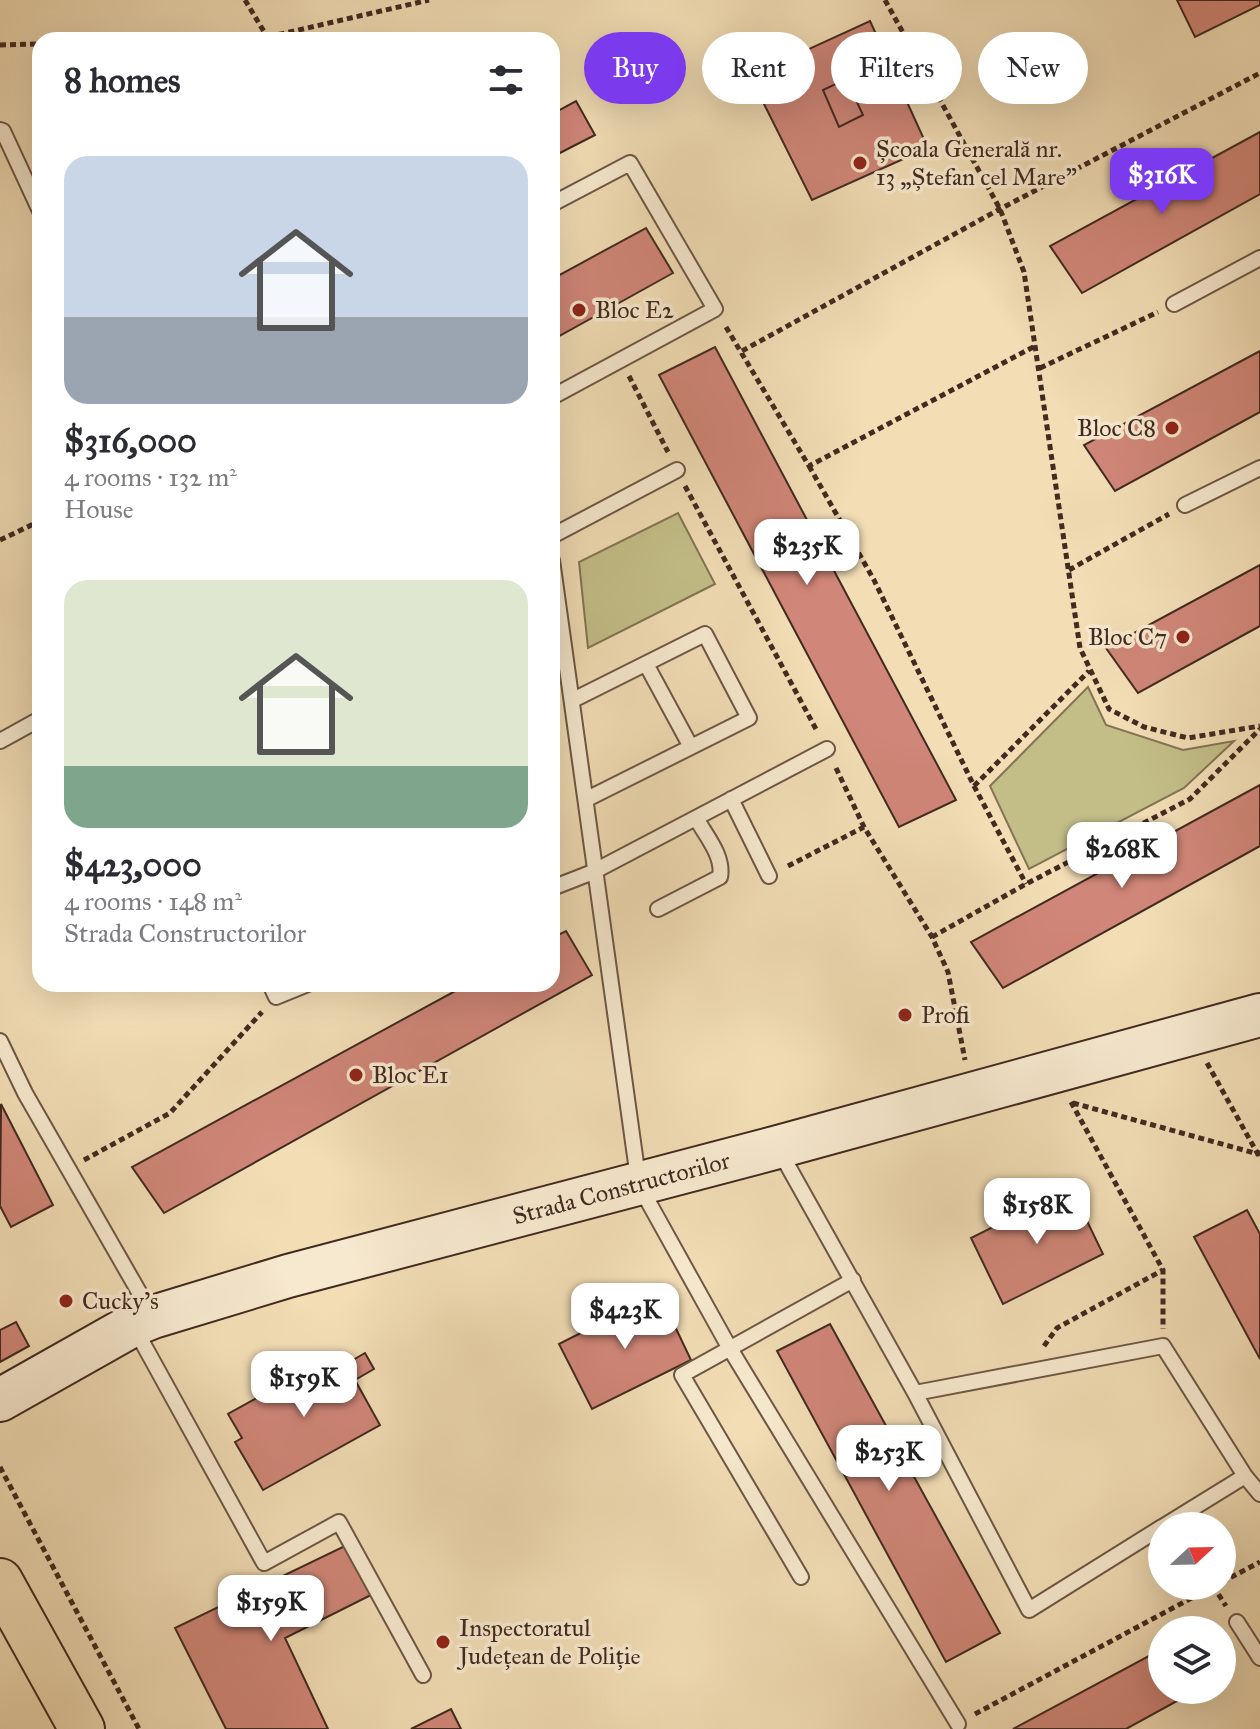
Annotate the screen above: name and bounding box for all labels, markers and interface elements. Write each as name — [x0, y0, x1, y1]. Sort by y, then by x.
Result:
chip: Buy — [584, 32, 686, 104]
chip: Rent — [702, 32, 815, 104]
chip: Filters — [831, 32, 962, 104]
chip: New — [978, 32, 1088, 104]
icon: filters — [484, 58, 528, 102]
text: 8 homes — [64, 60, 180, 101]
place label: Școala Generală nr. 13 „Ștefan cel Mare” — [876, 134, 1077, 192]
pin: $316K — [1106, 148, 1218, 216]
marker: Școala Generală nr. 13 „Ștefan cel Mare” — [851, 154, 869, 172]
text: $316K — [1128, 158, 1196, 190]
icon: home — [224, 208, 368, 352]
place label: Bloc E2 — [595, 295, 674, 325]
marker: Bloc E2 — [570, 301, 588, 319]
place label: Bloc C8 — [1077, 413, 1156, 443]
marker: Bloc C8 — [1163, 419, 1181, 437]
text: $316,000 — [64, 420, 197, 461]
text: 4 rooms · 132 m² — [64, 461, 237, 493]
text: House — [64, 493, 134, 525]
pin: $235K — [751, 519, 863, 587]
text: $235K — [772, 529, 842, 561]
place label: Bloc C7 — [1088, 622, 1167, 652]
marker: Bloc C7 — [1174, 628, 1192, 646]
icon: home — [224, 632, 368, 776]
pin: $268K — [1066, 822, 1178, 890]
text: $268K — [1085, 832, 1159, 864]
text: $423,000 — [64, 844, 202, 885]
text: 4 rooms · 148 m² — [64, 885, 242, 917]
text: Strada Constructorilor — [64, 917, 306, 949]
place label: Profi — [921, 1000, 970, 1030]
marker: Profi — [896, 1006, 914, 1024]
place label: Bloc E1 — [372, 1060, 449, 1090]
marker: Bloc E1 — [347, 1066, 365, 1084]
street label: Strada Constructorilor — [509, 1145, 733, 1231]
pin: $158K — [981, 1178, 1093, 1246]
text: $158K — [1002, 1188, 1072, 1220]
pin: $423K — [569, 1283, 681, 1351]
place label: Cucky's — [82, 1286, 159, 1316]
marker: Cucky's — [57, 1292, 75, 1310]
text: $423K — [589, 1293, 661, 1325]
pin: $159K — [248, 1351, 360, 1419]
text: $159K — [269, 1361, 339, 1393]
pin: $253K — [833, 1425, 945, 1493]
text: $253K — [854, 1435, 924, 1467]
north arrow — [1148, 1512, 1236, 1600]
map controls — [1148, 1512, 1236, 1704]
pin: $159K — [215, 1575, 327, 1643]
text: $159K — [236, 1585, 306, 1617]
place label: Inspectoratul Județean de Poliție — [456, 1613, 640, 1671]
button: layers — [1148, 1616, 1236, 1704]
marker: Inspectoratul Județean de Poliție — [434, 1633, 452, 1651]

